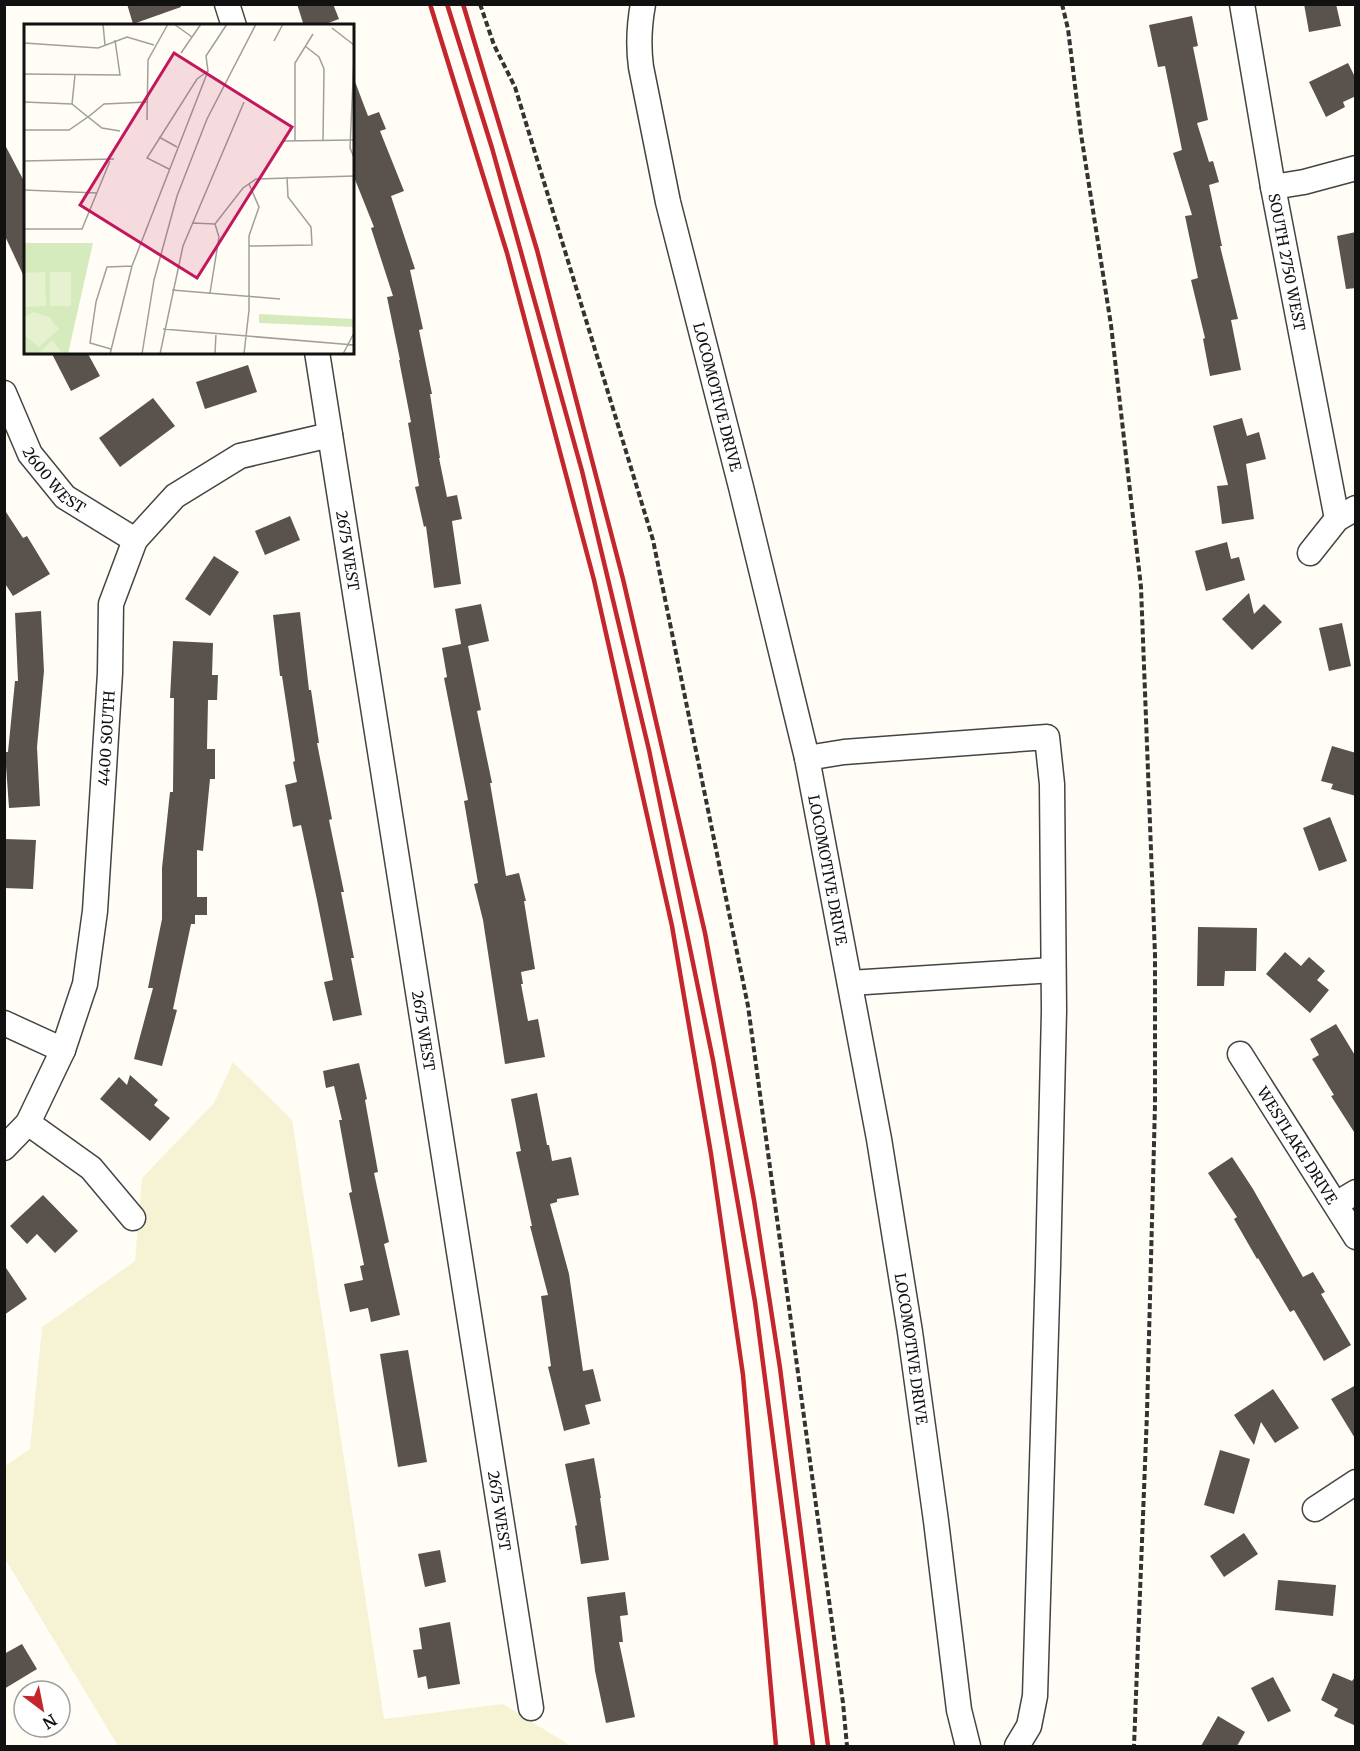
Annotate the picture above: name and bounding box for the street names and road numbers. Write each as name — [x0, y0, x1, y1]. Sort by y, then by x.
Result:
street label: SOUTH 2750 WEST — [1265, 192, 1310, 333]
street label: LOCOMOTIVE DRIVE — [690, 320, 746, 474]
street label: 2600 WEST — [19, 444, 90, 517]
street label: 2675 WEST — [333, 509, 364, 593]
street label: 4400 SOUTH — [93, 690, 118, 786]
street label: LOCOMOTIVE DRIVE — [805, 793, 852, 947]
street label: 2675 WEST — [408, 989, 440, 1073]
street label: WESTLAKE DRIVE — [1253, 1082, 1342, 1208]
street label: LOCOMOTIVE DRIVE — [891, 1271, 932, 1426]
street label: 2675 WEST — [484, 1469, 516, 1553]

